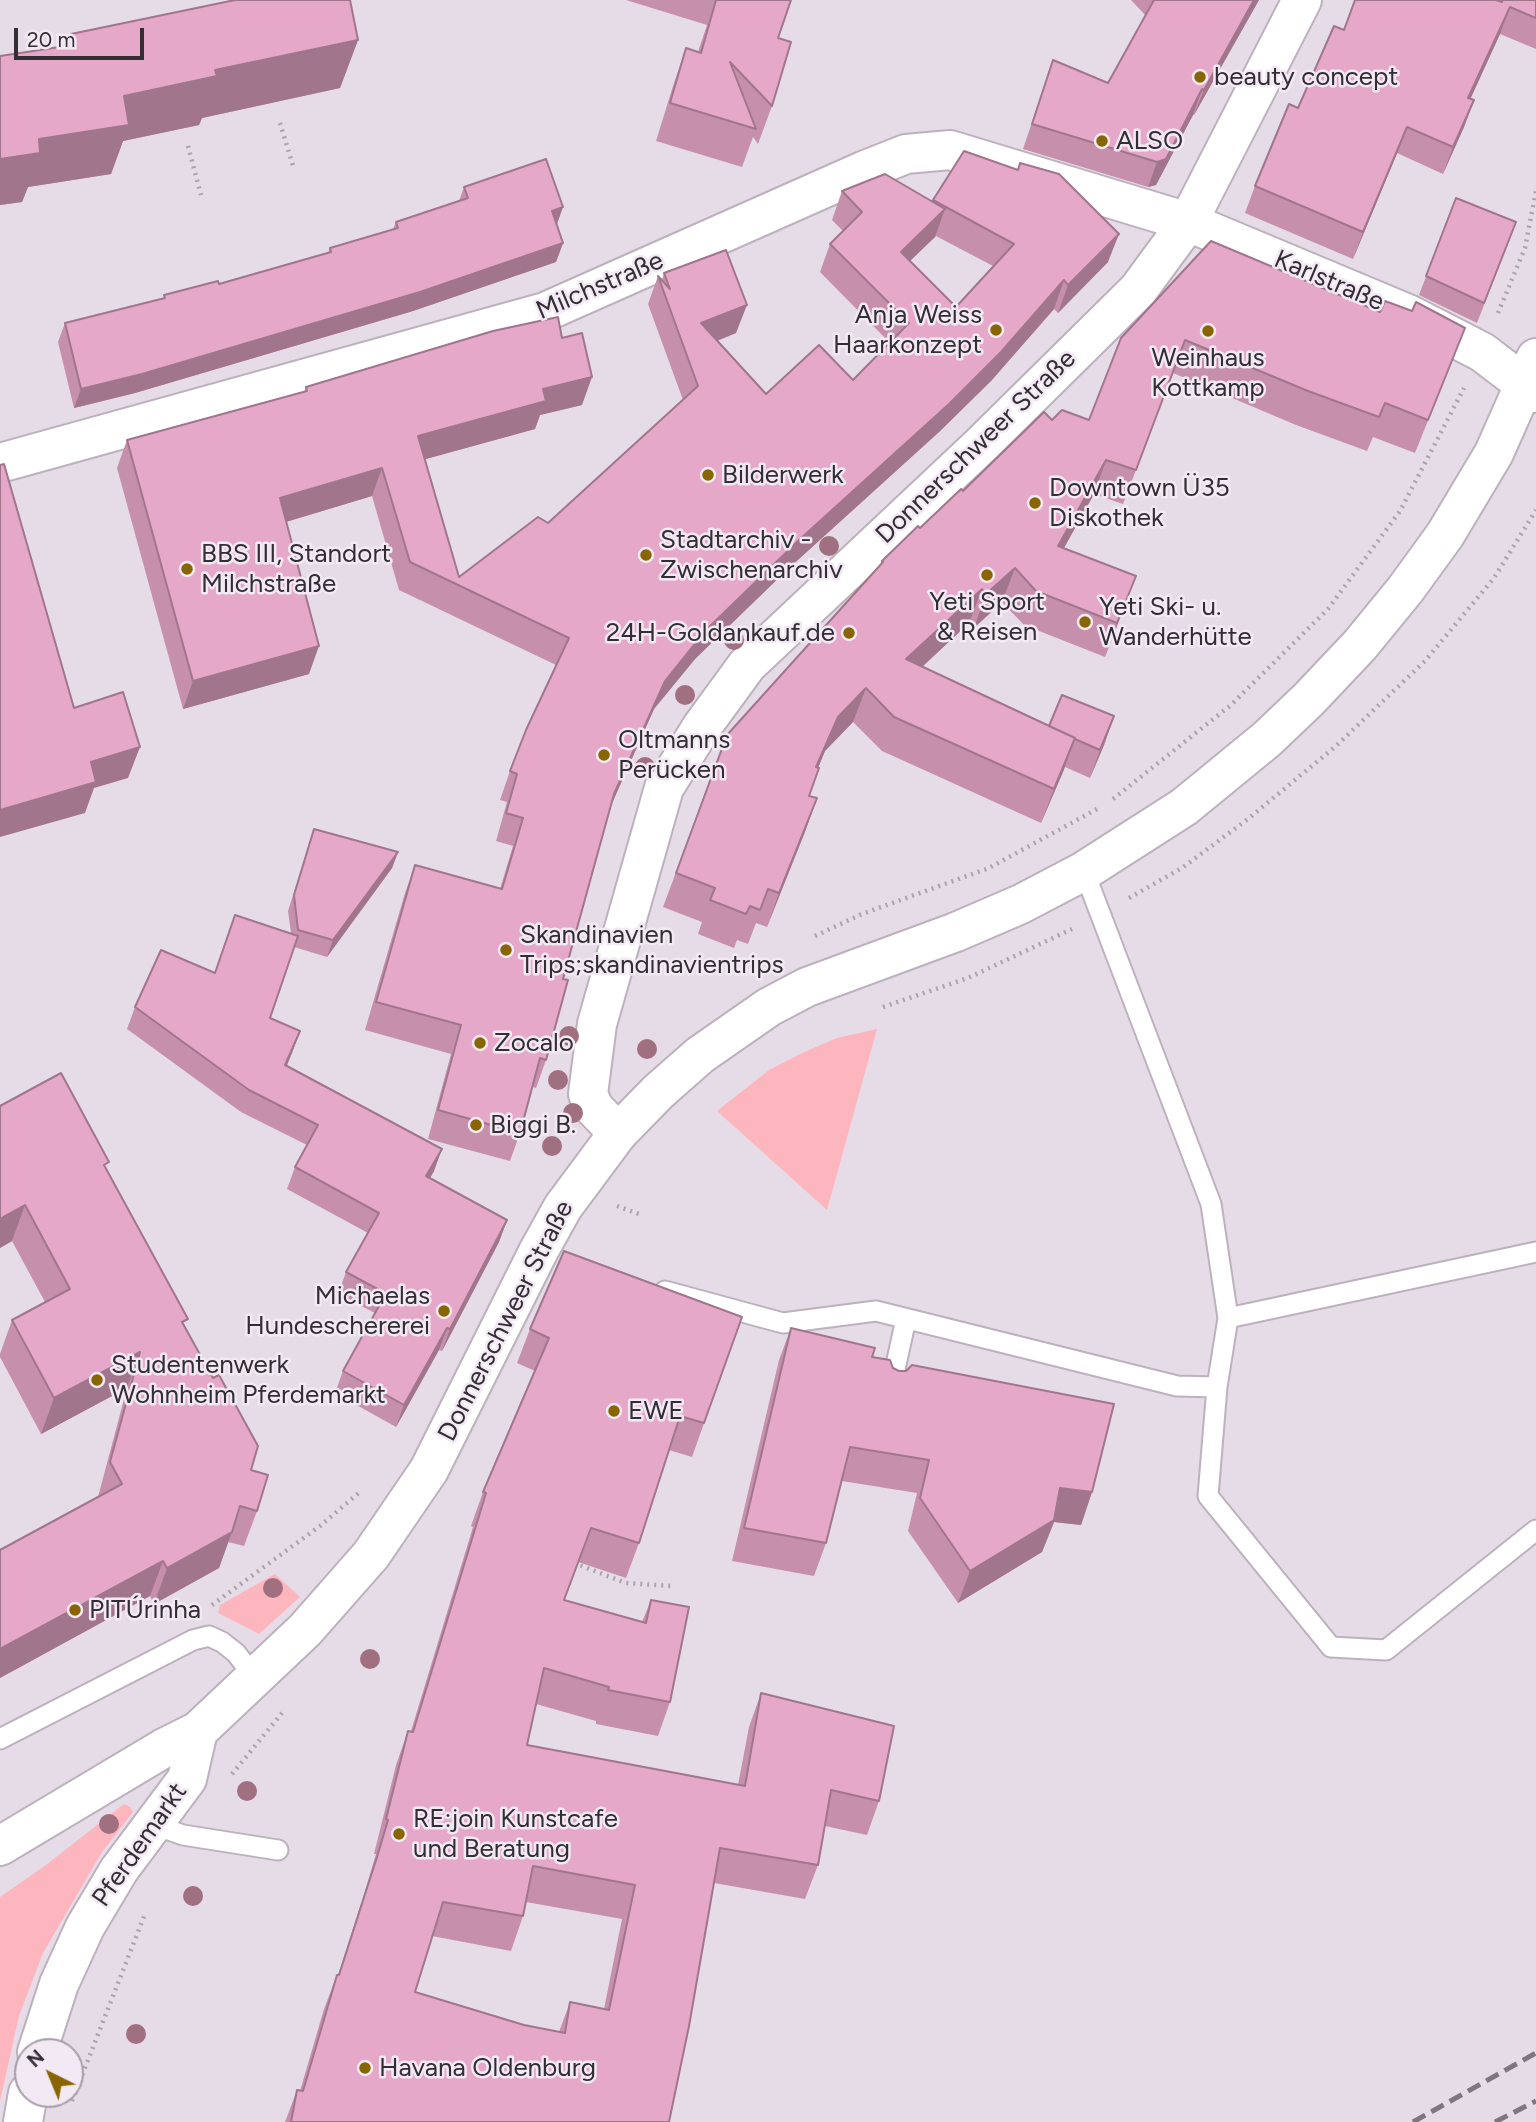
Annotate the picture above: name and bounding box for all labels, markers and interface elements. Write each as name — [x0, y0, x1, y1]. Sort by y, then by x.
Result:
scale bar — [18, 14, 147, 58]
text: 20 m — [27, 27, 75, 52]
place label: beauty concept — [1214, 61, 1398, 93]
marker: beauty concept — [1192, 69, 1208, 85]
place label: ALSO — [1116, 125, 1183, 157]
marker: ALSO — [1094, 133, 1110, 149]
street label: Karlstraße — [1269, 244, 1389, 318]
street label: Milchstraße — [532, 245, 668, 327]
place label: Anja Weiss Haarkonzept — [833, 299, 982, 360]
marker: Anja Weiss Haarkonzept — [988, 322, 1004, 338]
marker: Weinhaus Kottkamp — [1200, 323, 1216, 339]
place label: Weinhaus Kottkamp — [1151, 342, 1265, 404]
street label: Donnerschweer Straße — [870, 343, 1082, 551]
place label: Bilderwerk — [722, 459, 844, 491]
marker: Bilderwerk — [700, 467, 716, 483]
place label: Downtown Ü35 Diskothek — [1049, 472, 1230, 534]
marker: Downtown Ü35 Diskothek — [1027, 495, 1043, 511]
place label: Stadtarchiv - Zwischenarchiv — [660, 524, 843, 586]
place label: BBS III, Standort Milchstraße — [201, 538, 391, 600]
marker: Stadtarchiv - Zwischenarchiv — [638, 547, 654, 563]
marker: BBS III, Standort Milchstraße — [179, 561, 195, 577]
marker: Yeti Sport & Reisen — [979, 567, 995, 583]
place label: Yeti Sport & Reisen — [929, 586, 1045, 648]
place label: Yeti Ski- u. Wanderhütte — [1099, 591, 1252, 652]
marker: Yeti Ski- u. Wanderhütte — [1077, 614, 1093, 630]
place label: 24H-Goldankauf.de — [606, 617, 835, 649]
marker: 24H-Goldankauf.de — [841, 625, 857, 641]
place label: Oltmanns Perücken — [618, 724, 730, 786]
marker: Oltmanns Perücken — [596, 747, 612, 763]
place label: Skandinavien Trips;skandinavientrips — [520, 919, 784, 981]
marker: Skandinavien Trips;skandinavientrips — [498, 942, 514, 958]
place label: Zocalo — [494, 1027, 574, 1059]
marker: Zocalo — [472, 1035, 488, 1051]
place label: Biggi B. — [490, 1109, 576, 1141]
marker: Biggi B. — [468, 1117, 484, 1133]
street label: Donnerschweer Straße — [432, 1195, 580, 1447]
place label: Michaelas Hundeschererei — [245, 1280, 430, 1342]
marker: Michaelas Hundeschererei — [436, 1303, 452, 1319]
place label: Studentenwerk Wohnheim Pferdemarkt — [111, 1349, 386, 1410]
marker: Studentenwerk Wohnheim Pferdemarkt — [89, 1372, 105, 1388]
place label: EWE — [628, 1395, 684, 1427]
marker: EWE — [606, 1403, 622, 1419]
place label: PITÚrinha — [89, 1594, 201, 1626]
marker: PITÚrinha — [67, 1602, 83, 1618]
street label: Pferdemarkt — [86, 1777, 194, 1913]
place label: RE:join Kunstcafe und Beratung — [413, 1803, 618, 1864]
marker: RE:join Kunstcafe und Beratung — [391, 1826, 407, 1842]
north arrow — [14, 2038, 84, 2108]
text: N — [22, 2045, 49, 2072]
place label: Havana Oldenburg — [379, 2052, 596, 2084]
marker: Havana Oldenburg — [357, 2060, 373, 2076]

